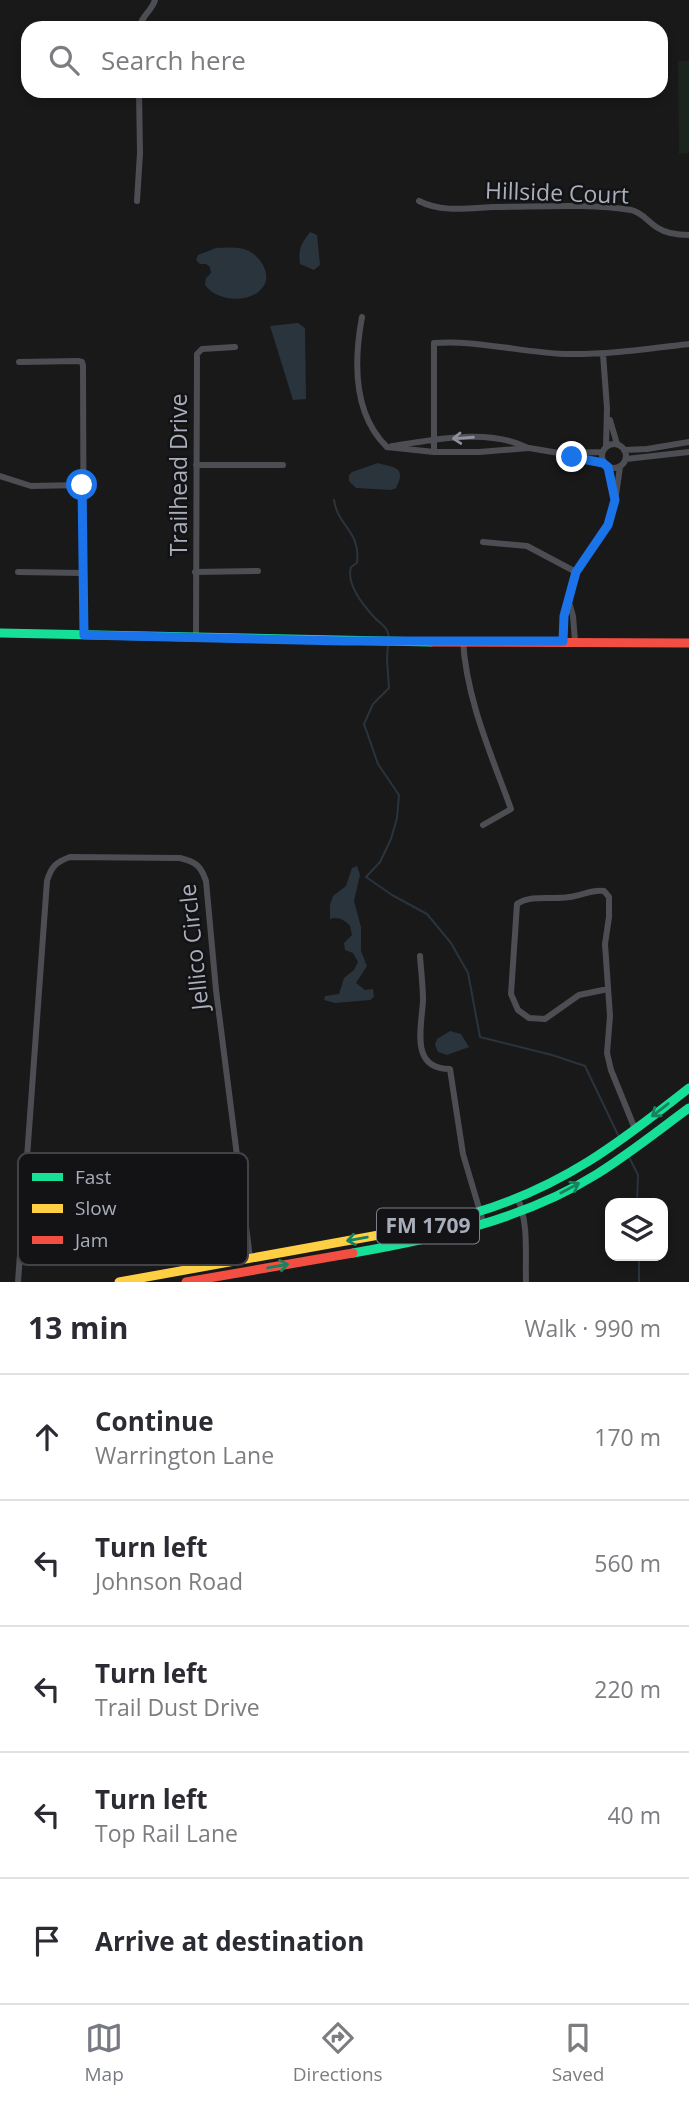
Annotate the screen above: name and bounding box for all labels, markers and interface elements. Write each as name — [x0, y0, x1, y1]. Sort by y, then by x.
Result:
search box — [21, 21, 668, 98]
icon: search — [45, 41, 83, 79]
text: Search here — [101, 42, 246, 78]
street label: Hillside Court — [484, 173, 630, 211]
street label: Trailhead Drive — [162, 394, 194, 556]
one-way arrow — [452, 432, 474, 445]
route end — [556, 441, 587, 472]
route start — [66, 469, 97, 500]
street label: Jellico Circle — [170, 882, 216, 1014]
one-way arrow — [651, 1103, 670, 1118]
legend — [18, 1153, 248, 1265]
text: Fast — [75, 1164, 111, 1190]
one-way arrow — [559, 1181, 580, 1195]
text: Slow — [75, 1195, 117, 1221]
map controls — [605, 1198, 668, 1261]
button: layers — [605, 1198, 668, 1261]
road number: FM 1709 — [377, 1208, 479, 1244]
text: Jam — [73, 1227, 108, 1253]
one-way arrow — [346, 1232, 369, 1246]
one-way arrow — [266, 1259, 289, 1272]
text: 13 min — [28, 1307, 128, 1348]
text: Walk · 990 m — [524, 1312, 661, 1344]
text: Continue — [95, 1403, 214, 1439]
icon: ahead — [28, 1418, 66, 1456]
text: 170 m — [594, 1421, 661, 1453]
text: Warrington Lane — [95, 1439, 274, 1471]
text: Turn left — [95, 1529, 207, 1565]
icon: left — [28, 1544, 66, 1582]
text: 560 m — [594, 1547, 661, 1579]
text: Johnson Road — [95, 1565, 243, 1597]
text: Turn left — [95, 1655, 207, 1691]
icon: left — [28, 1670, 66, 1708]
text: 220 m — [594, 1673, 661, 1705]
text: Trail Dust Drive — [95, 1691, 260, 1723]
text: Turn left — [95, 1781, 207, 1817]
icon: left — [28, 1796, 66, 1834]
text: 40 m — [607, 1799, 661, 1831]
text: Top Rail Lane — [95, 1817, 238, 1849]
icon: arrive — [28, 1922, 66, 1960]
text: Arrive at destination — [95, 1923, 364, 1959]
tab: Map — [85, 2019, 124, 2087]
tab: Directions — [293, 2019, 383, 2087]
tab: Saved — [552, 2019, 604, 2087]

